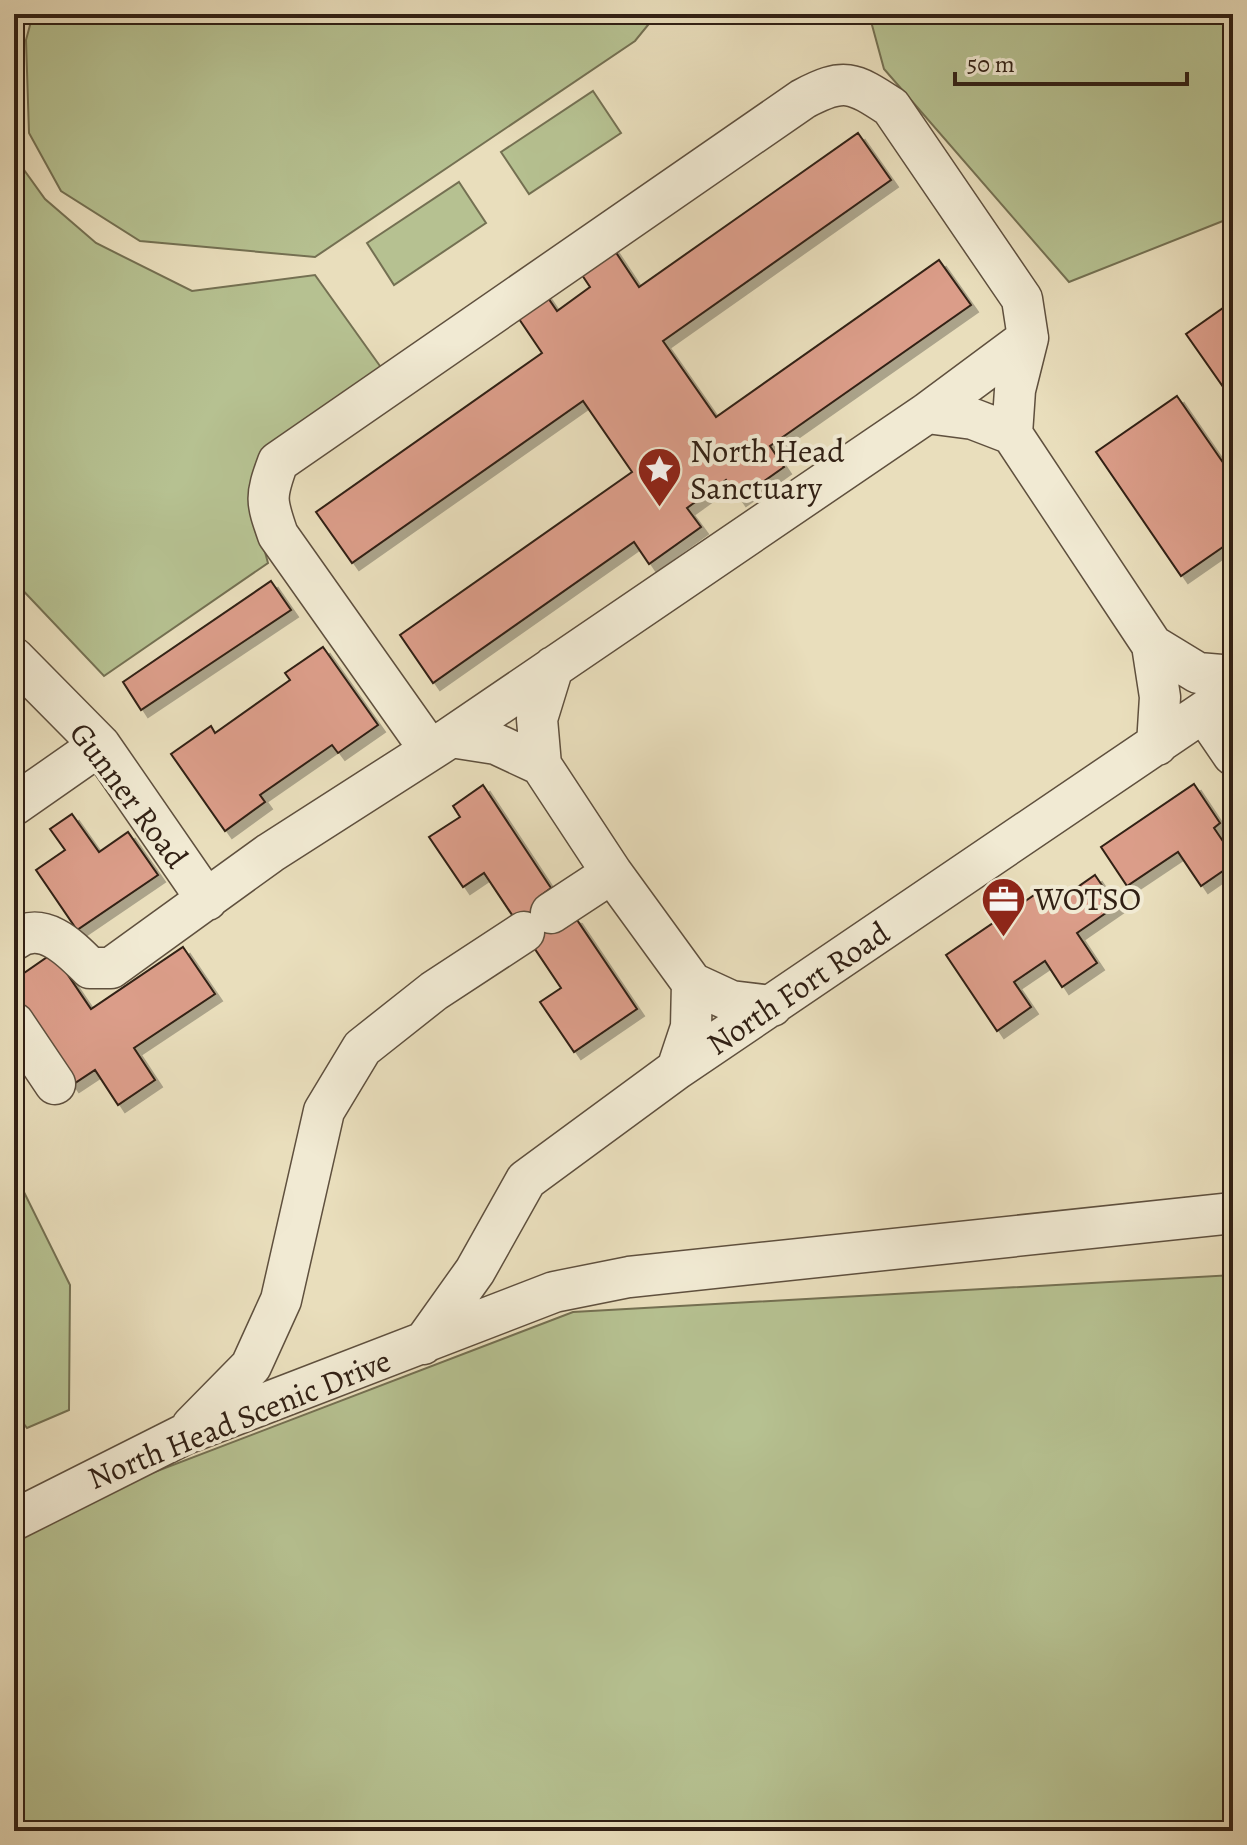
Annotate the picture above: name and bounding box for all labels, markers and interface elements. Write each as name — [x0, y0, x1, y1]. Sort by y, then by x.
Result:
scale bar — [955, 36, 1187, 86]
text: 50 m — [967, 48, 1015, 80]
place label: North Head Sanctuary — [690, 429, 845, 510]
place icon: North Head Sanctuary — [635, 445, 683, 508]
street label: Gunner Road — [59, 713, 199, 878]
office icon: WOTSO — [979, 875, 1027, 938]
place label: WOTSO — [1033, 877, 1141, 921]
street label: North Fort Road — [698, 910, 899, 1065]
street label: North Head Scenic Drive — [81, 1338, 397, 1500]

